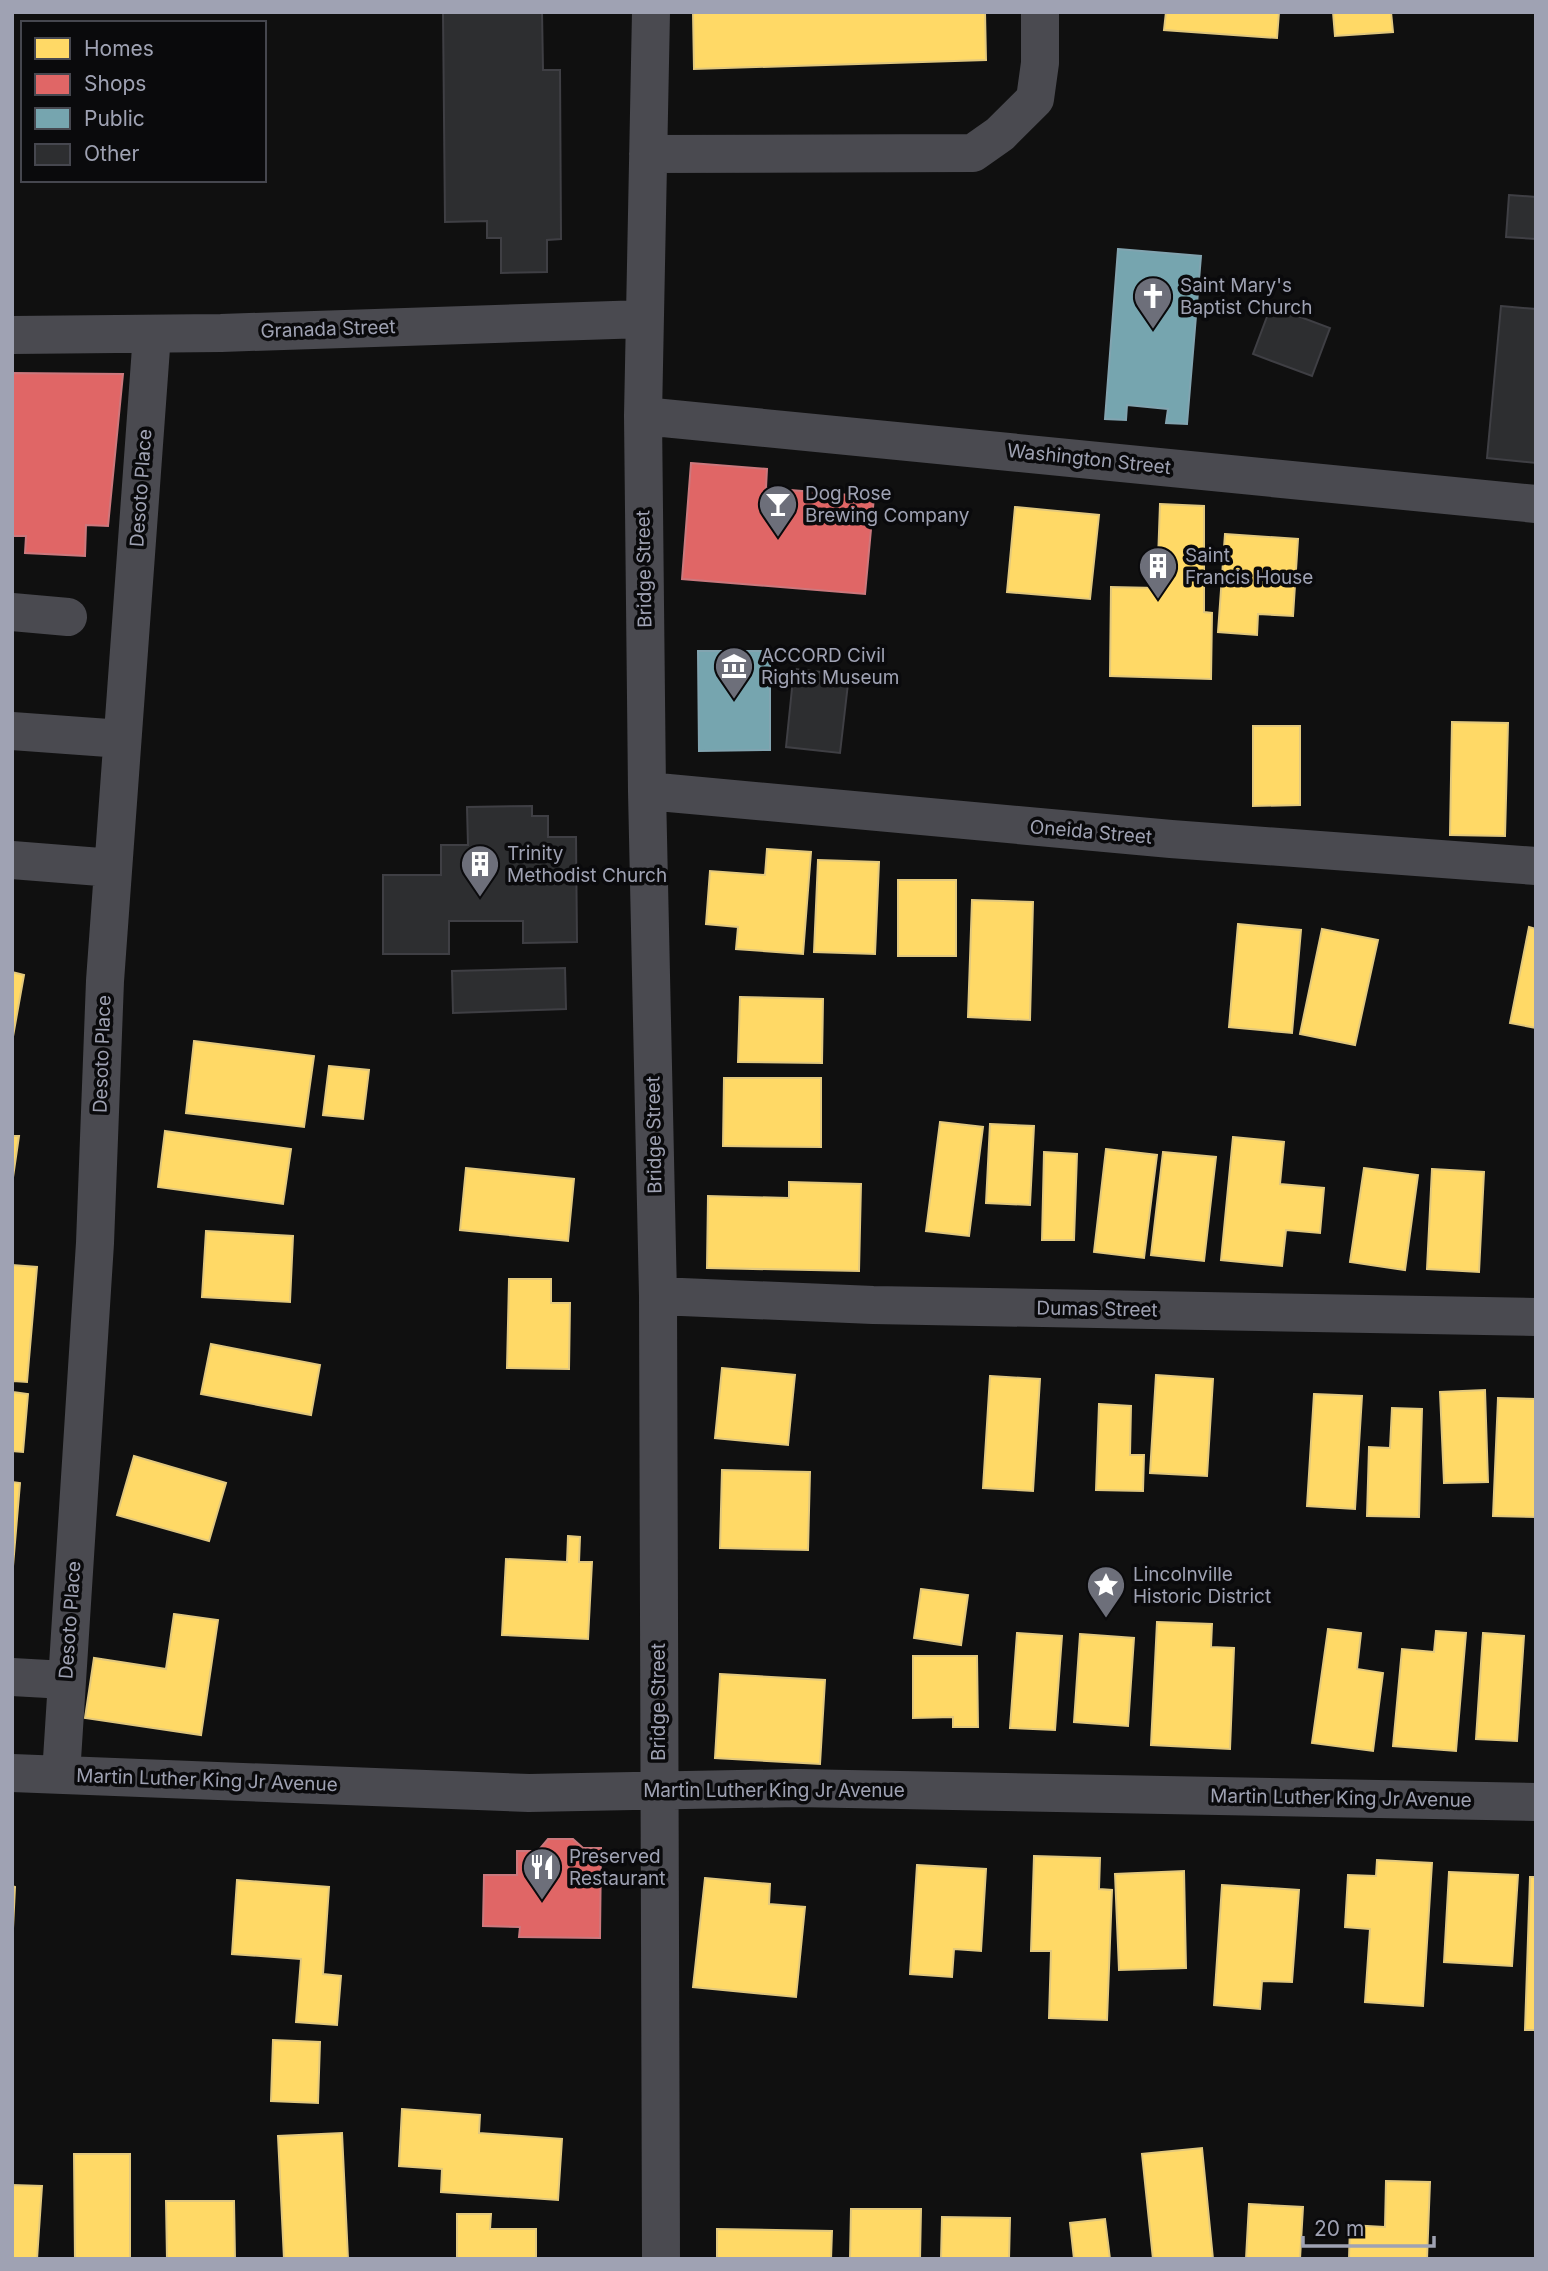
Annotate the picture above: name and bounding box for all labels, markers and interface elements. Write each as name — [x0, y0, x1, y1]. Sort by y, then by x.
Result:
legend — [21, 21, 266, 182]
text: Homes — [84, 36, 154, 61]
text: Shops — [84, 71, 146, 96]
text: Public — [84, 106, 145, 131]
text: Other — [84, 141, 140, 166]
place label: Saint Mary's Baptist Church — [1180, 274, 1312, 319]
church icon: Saint Mary's Baptist Church — [1132, 275, 1174, 330]
street label: Granada Street — [260, 315, 396, 343]
street label: Desoto Place — [125, 428, 157, 548]
street label: Washington Street — [1006, 439, 1172, 479]
place label: Dog Rose Brewing Company — [805, 482, 970, 527]
bar icon: Dog Rose Brewing Company — [757, 483, 799, 538]
street label: Bridge Street — [631, 510, 657, 628]
place label: Saint Francis House — [1185, 544, 1313, 589]
building icon: Saint Francis House — [1137, 545, 1179, 600]
place label: ACCORD Civil Rights Museum — [761, 644, 900, 689]
museum icon: ACCORD Civil Rights Museum — [713, 645, 755, 700]
street label: Oneida Street — [1029, 815, 1153, 849]
place label: Trinity Methodist Church — [507, 842, 667, 887]
building icon: Trinity Methodist Church — [459, 843, 501, 898]
street label: Desoto Place — [88, 994, 116, 1114]
street label: Bridge Street — [641, 1076, 667, 1194]
street label: Dumas Street — [1036, 1296, 1158, 1322]
street label: Desoto Place — [54, 1560, 86, 1680]
place label: Lincolnville Historic District — [1133, 1563, 1271, 1608]
place icon: Lincolnville Historic District — [1085, 1564, 1127, 1619]
street label: Bridge Street — [647, 1643, 670, 1761]
street label: Martin Luther King Jr Avenue — [76, 1764, 338, 1796]
street label: Martin Luther King Jr Avenue — [643, 1779, 905, 1802]
street label: Martin Luther King Jr Avenue — [1210, 1784, 1472, 1812]
place label: Preserved Restaurant — [569, 1845, 666, 1890]
restaurant icon: Preserved Restaurant — [521, 1846, 563, 1901]
scale bar — [1303, 2204, 1434, 2248]
text: 20 m — [1314, 2216, 1364, 2241]

